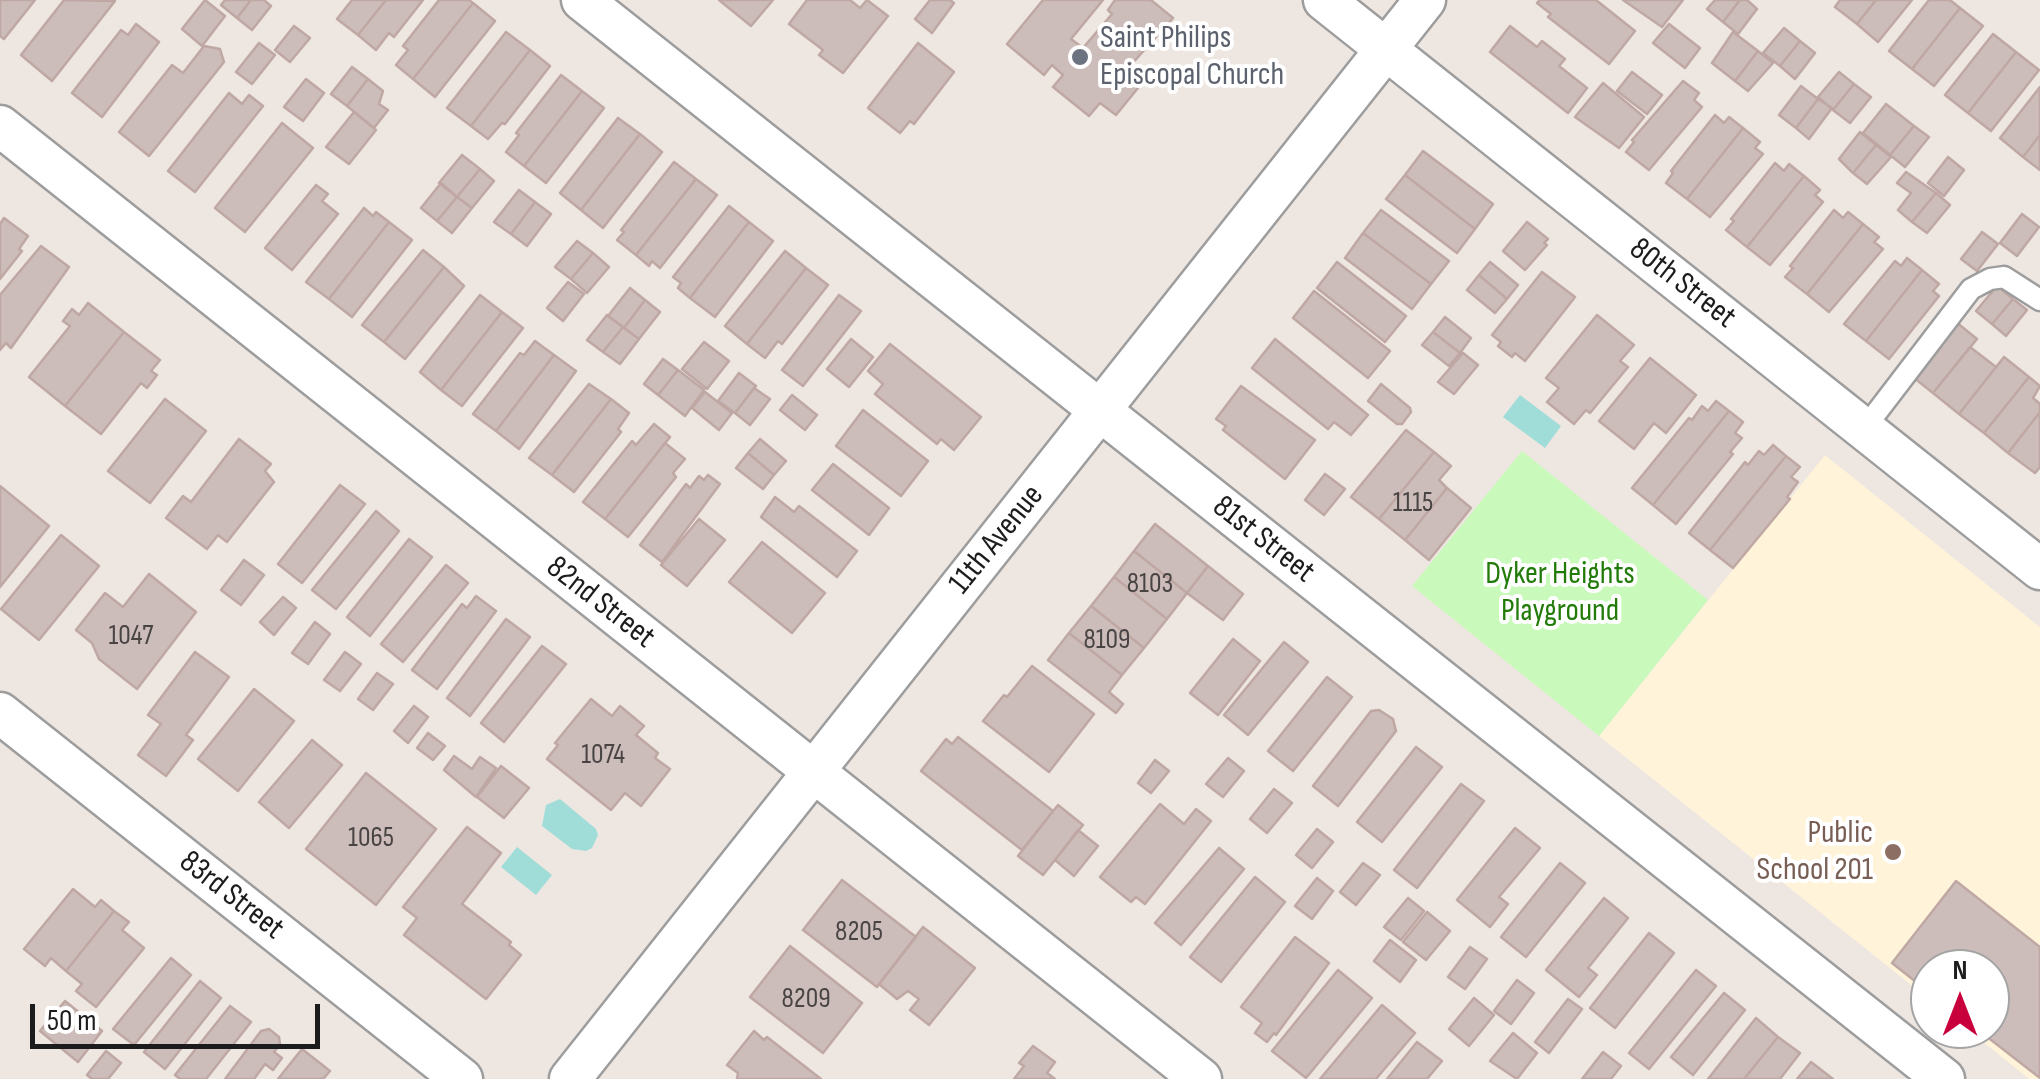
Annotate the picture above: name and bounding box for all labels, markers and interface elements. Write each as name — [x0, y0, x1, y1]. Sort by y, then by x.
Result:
place label: Saint Philips Episcopal Church — [1100, 20, 1284, 95]
marker: Saint Philips Episcopal Church — [1069, 46, 1091, 68]
street label: 80th Street — [1621, 231, 1743, 337]
street label: 11th Avenue — [942, 478, 1052, 602]
house number: 1115 — [1393, 487, 1433, 521]
street label: 81st Street — [1204, 488, 1322, 592]
street label: 82nd Street — [538, 549, 662, 657]
park label: Dyker Heights Playground — [1485, 556, 1635, 631]
house number: 8103 — [1127, 568, 1173, 602]
house number: 1047 — [109, 620, 153, 654]
house number: 8109 — [1084, 624, 1130, 658]
house number: 1074 — [581, 739, 625, 773]
place label: Public School 201 — [1757, 815, 1873, 890]
house number: 1065 — [348, 822, 394, 856]
marker: Public School 201 — [1882, 841, 1904, 863]
street label: 83rd Street — [171, 843, 291, 949]
house number: 8205 — [835, 916, 883, 950]
north arrow — [1910, 949, 2010, 1049]
text: N — [1953, 954, 1967, 987]
house number: 8209 — [781, 983, 831, 1017]
scale bar — [35, 984, 325, 1046]
text: 50 m — [47, 1003, 96, 1039]

